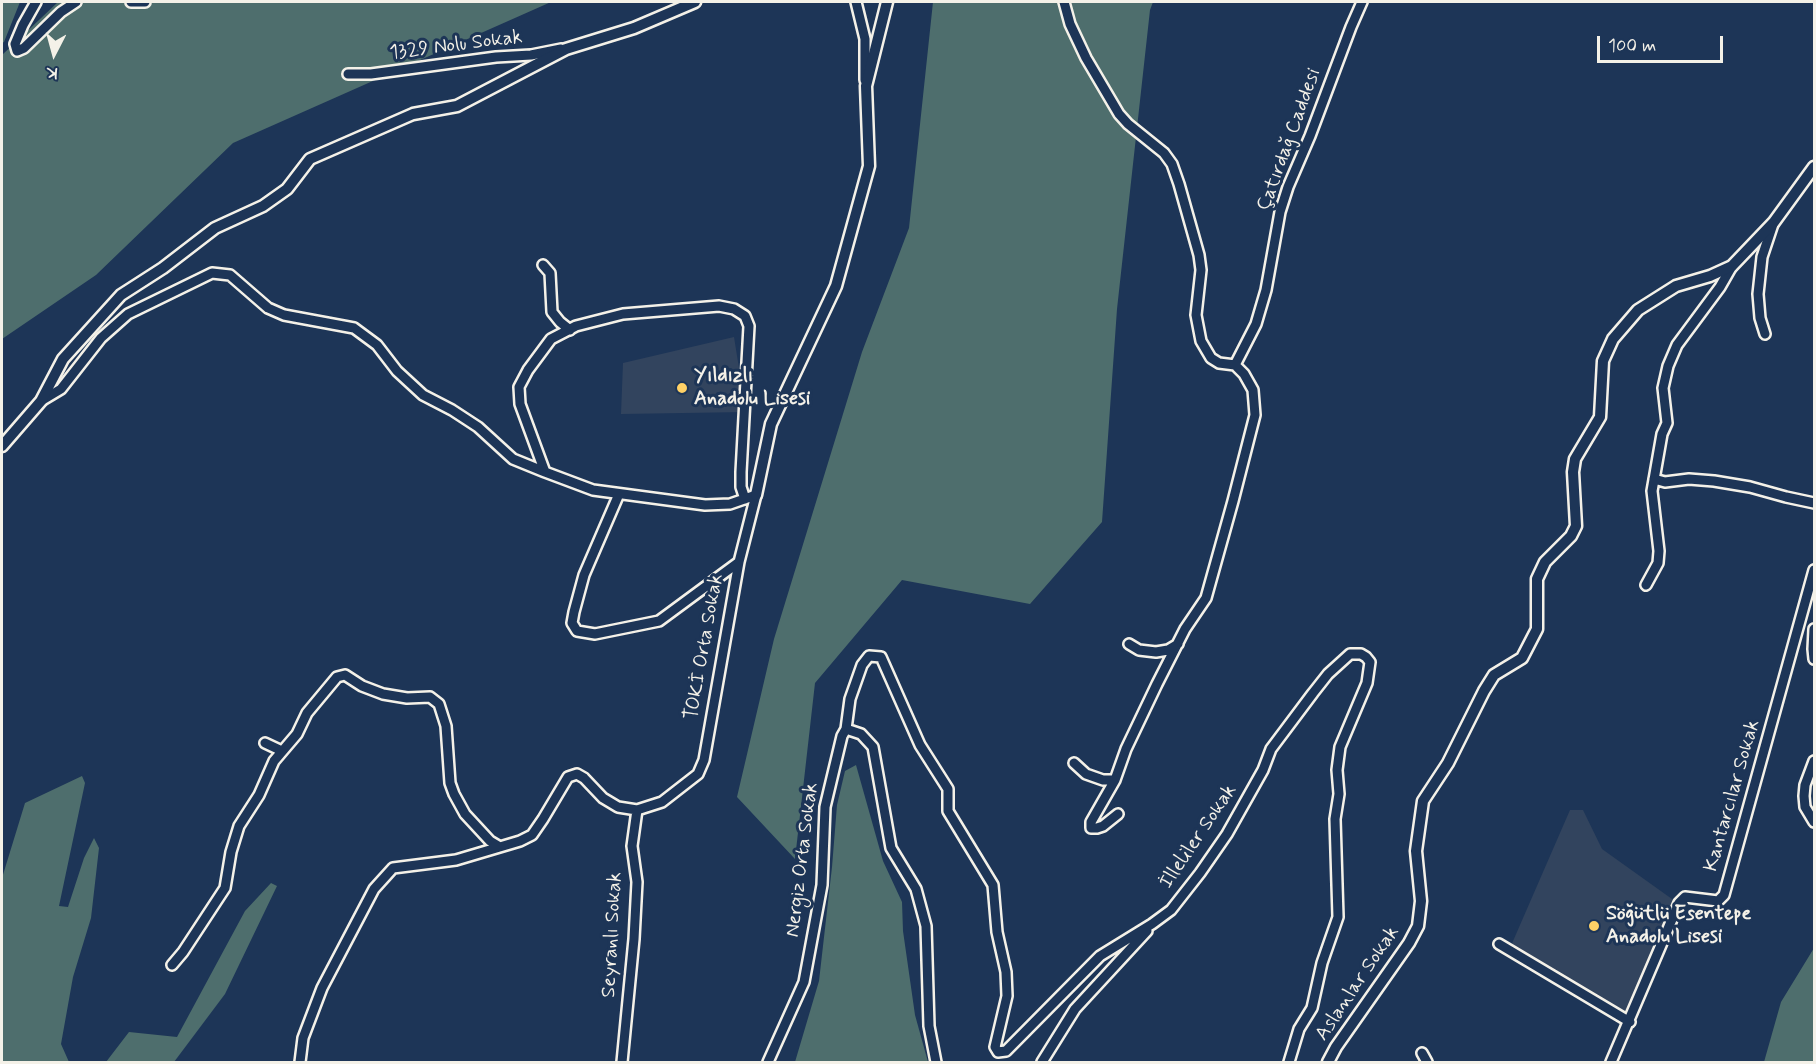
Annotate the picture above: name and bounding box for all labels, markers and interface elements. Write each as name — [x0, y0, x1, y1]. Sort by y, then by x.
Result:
north arrow — [24, 24, 84, 84]
scale bar — [1600, 24, 1726, 62]
street label: 1329 Nolu Sokak — [388, 26, 524, 66]
text: 100 m — [1608, 34, 1656, 58]
text: K — [45, 61, 59, 83]
street label: Çatırdağ Caddesi — [1253, 65, 1327, 215]
place label: Yıldızlı Anadolu Lisesi — [694, 365, 810, 412]
marker: Yıldızlı Anadolu Lisesi — [675, 381, 689, 395]
street label: TOKİ Orta Sokak — [680, 572, 730, 722]
street label: Kantarcılar Sokak — [1700, 717, 1766, 875]
street label: İlleliler Sokak — [1155, 780, 1243, 894]
street label: Nergiz Orta Sokak — [782, 781, 824, 939]
street label: Seyranlı Sokak — [598, 871, 628, 999]
place label: Söğütlü Esentepe Anadolu Lisesi — [1606, 903, 1751, 950]
marker: Söğütlü Esentepe Anadolu Lisesi — [1587, 919, 1601, 933]
street label: Aslanlar Sokak — [1311, 922, 1405, 1046]

